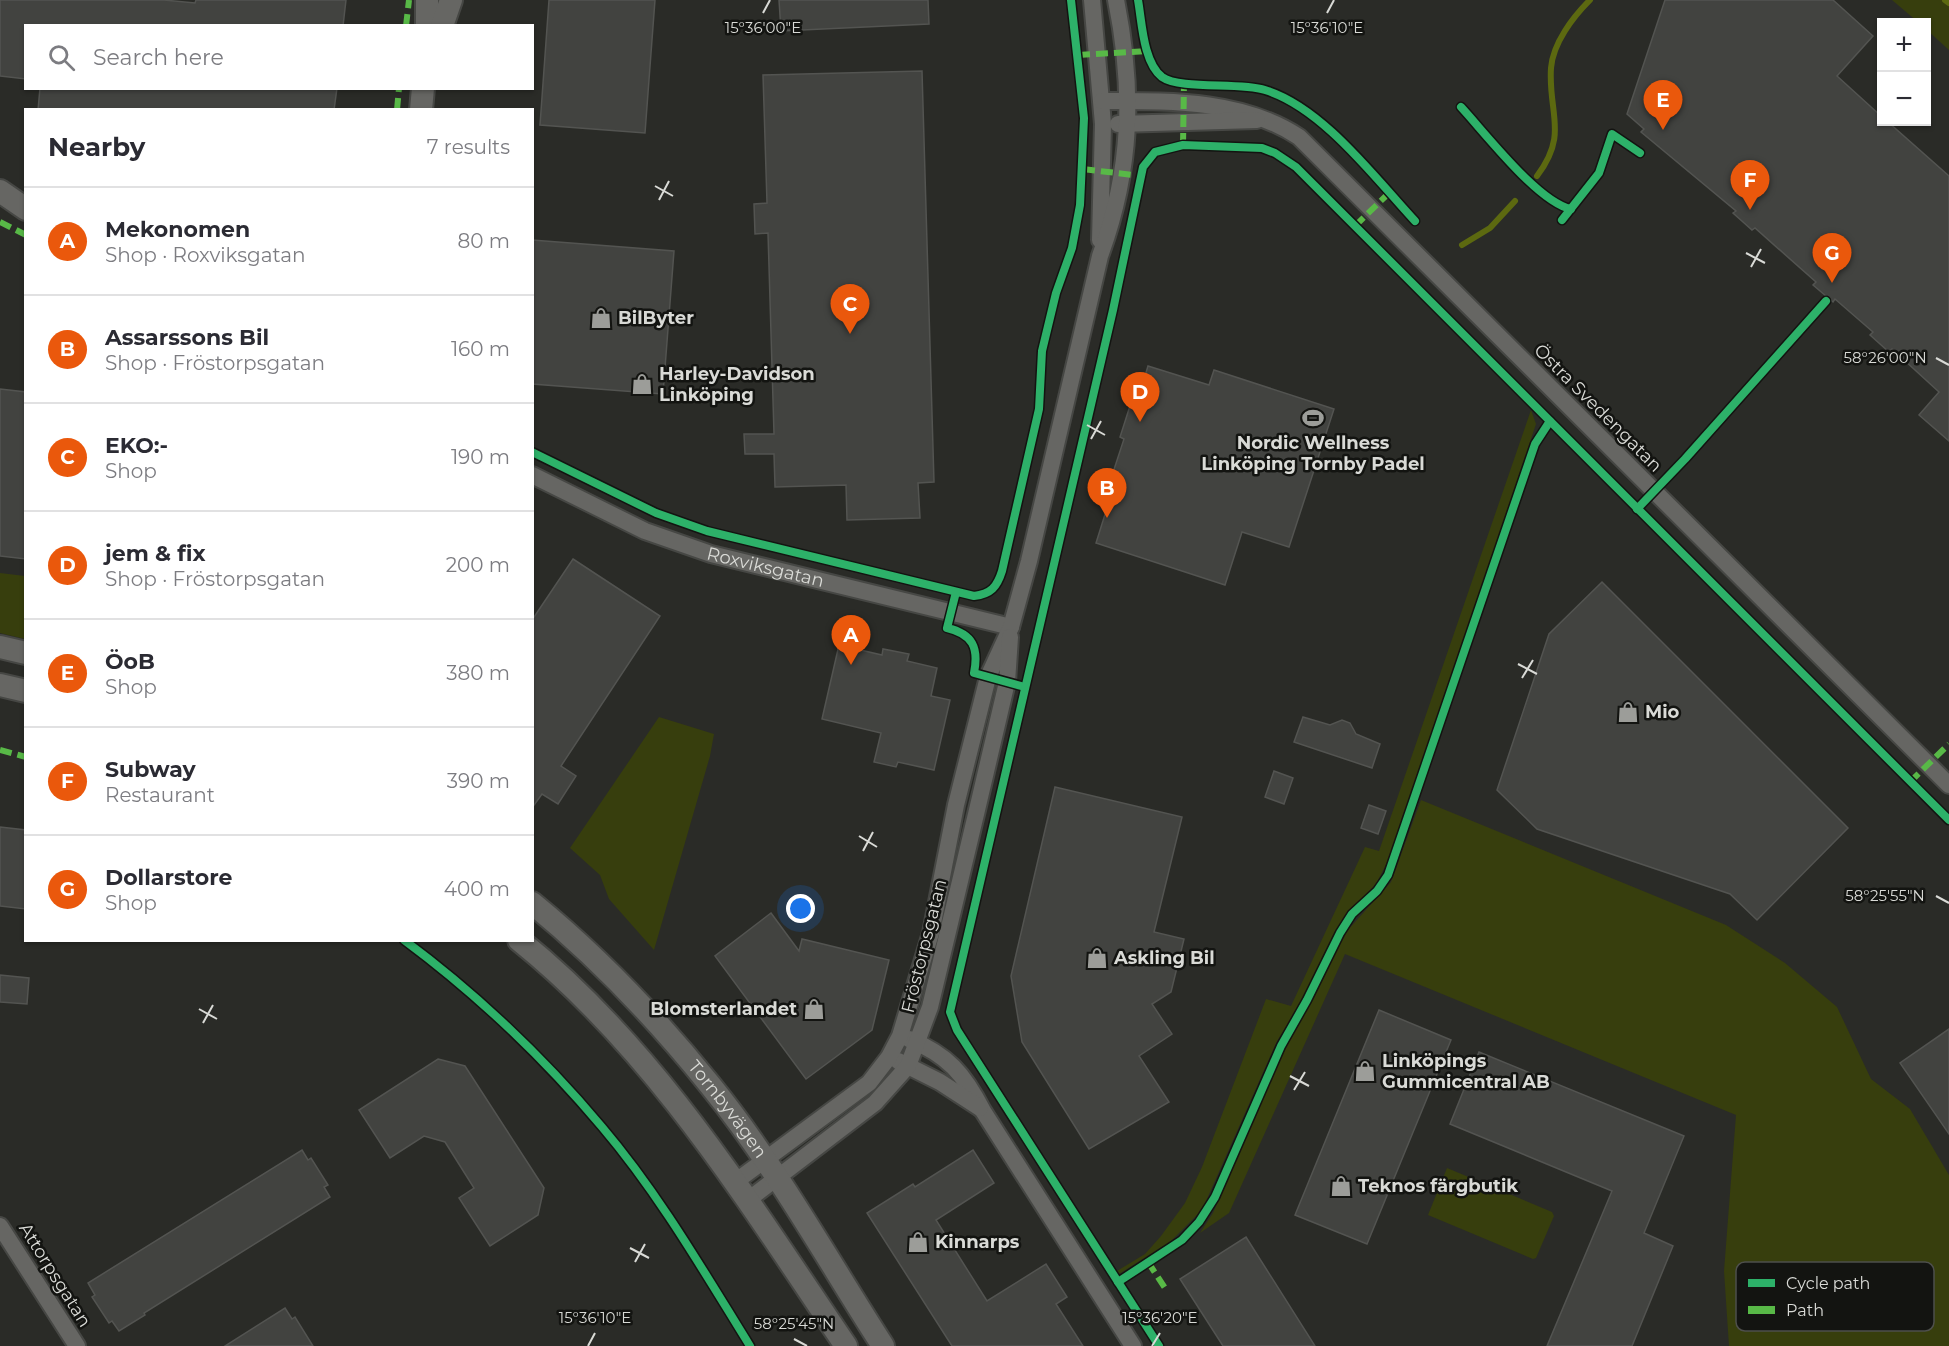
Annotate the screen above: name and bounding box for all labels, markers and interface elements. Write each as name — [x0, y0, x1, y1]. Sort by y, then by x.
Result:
text: 15°36'00"E — [725, 18, 801, 37]
text: 15°36'10"E — [1291, 18, 1363, 37]
map controls — [1877, 18, 1931, 126]
button: + — [1877, 18, 1931, 72]
search box — [24, 24, 534, 90]
icon: search — [45, 41, 78, 74]
text: Search here — [93, 44, 224, 71]
button: − — [1877, 72, 1931, 126]
pin: E — [1644, 80, 1682, 130]
text: Nearby — [48, 131, 145, 163]
text: 7 results — [427, 135, 510, 159]
pin: F — [1730, 160, 1770, 210]
text: Mekonomen — [105, 216, 250, 243]
text: A — [60, 229, 75, 253]
text: 80 m — [458, 229, 510, 253]
pin: G — [1812, 234, 1852, 283]
text: Shop · Roxviksgatan — [105, 243, 306, 267]
pin: C — [830, 284, 870, 334]
shop icon: BilByter — [589, 306, 613, 330]
place label: BilByter — [618, 307, 694, 329]
text: Assarssons Bil — [105, 324, 269, 351]
text: B — [60, 337, 75, 361]
text: 160 m — [451, 337, 510, 361]
street label: Östra Svedengatan — [1529, 339, 1667, 477]
text: 58°26'00"N — [1843, 348, 1927, 367]
text: Shop · Fröstorpsgatan — [105, 351, 325, 375]
place label: Harley-Davidson Linköping — [659, 363, 815, 406]
shop icon: Harley-Davidson Linköping — [630, 372, 654, 396]
pin: D — [1120, 372, 1160, 422]
sports icon: Nordic Wellness Linköping Tornby Padel — [1301, 406, 1325, 430]
text: EKO:- — [105, 432, 168, 459]
place label: Nordic Wellness Linköping Tornby Padel — [1201, 432, 1425, 475]
text: C — [60, 445, 75, 469]
text: 190 m — [451, 445, 510, 469]
text: Shop — [105, 459, 157, 483]
pin: B — [1088, 468, 1126, 518]
text: jem & fix — [105, 540, 205, 567]
street label: Roxviksgatan — [705, 542, 826, 592]
text: D — [59, 553, 76, 577]
text: 200 m — [446, 553, 510, 577]
text: Shop · Fröstorpsgatan — [105, 567, 325, 591]
pin: A — [832, 616, 870, 665]
text: ÖoB — [105, 648, 155, 675]
text: E — [61, 661, 74, 685]
text: 380 m — [446, 661, 510, 685]
text: Shop — [105, 675, 157, 699]
shop icon: Mio — [1616, 700, 1640, 724]
place label: Mio — [1645, 701, 1680, 723]
text: Subway — [105, 756, 196, 783]
text: F — [61, 769, 74, 793]
text: 390 m — [447, 769, 510, 793]
text: Restaurant — [105, 783, 215, 807]
text: Dollarstore — [105, 864, 232, 891]
text: G — [60, 877, 75, 901]
text: 400 m — [444, 877, 510, 901]
street label: Fröstorpsgatan — [897, 877, 951, 1015]
text: 58°25'55"N — [1845, 886, 1925, 905]
text: Shop — [105, 891, 157, 915]
your location — [786, 894, 815, 923]
shop icon: Askling Bil — [1085, 946, 1109, 970]
place label: Askling Bil — [1113, 947, 1215, 969]
shop icon: Blomsterlandet — [802, 997, 826, 1021]
place label: Blomsterlandet — [650, 998, 797, 1020]
place label: Linköpings Gummicentral AB — [1382, 1050, 1550, 1093]
street label: Tornbyvägen — [684, 1056, 772, 1162]
shop icon: Linköpings Gummicentral AB — [1353, 1059, 1377, 1083]
shop icon: Teknos färgbutik — [1329, 1174, 1353, 1198]
place label: Teknos färgbutik — [1358, 1175, 1518, 1197]
street label: Attorpsgatan — [14, 1219, 96, 1331]
shop icon: Kinnarps — [906, 1230, 930, 1254]
place label: Kinnarps — [935, 1231, 1020, 1253]
legend — [1736, 1262, 1934, 1331]
text: Cycle path — [1786, 1274, 1870, 1293]
text: Path — [1786, 1301, 1824, 1320]
text: 15°36'10"E — [559, 1308, 631, 1327]
text: 15°36'20"E — [1122, 1308, 1198, 1327]
text: 58°25'45"N — [754, 1314, 834, 1333]

